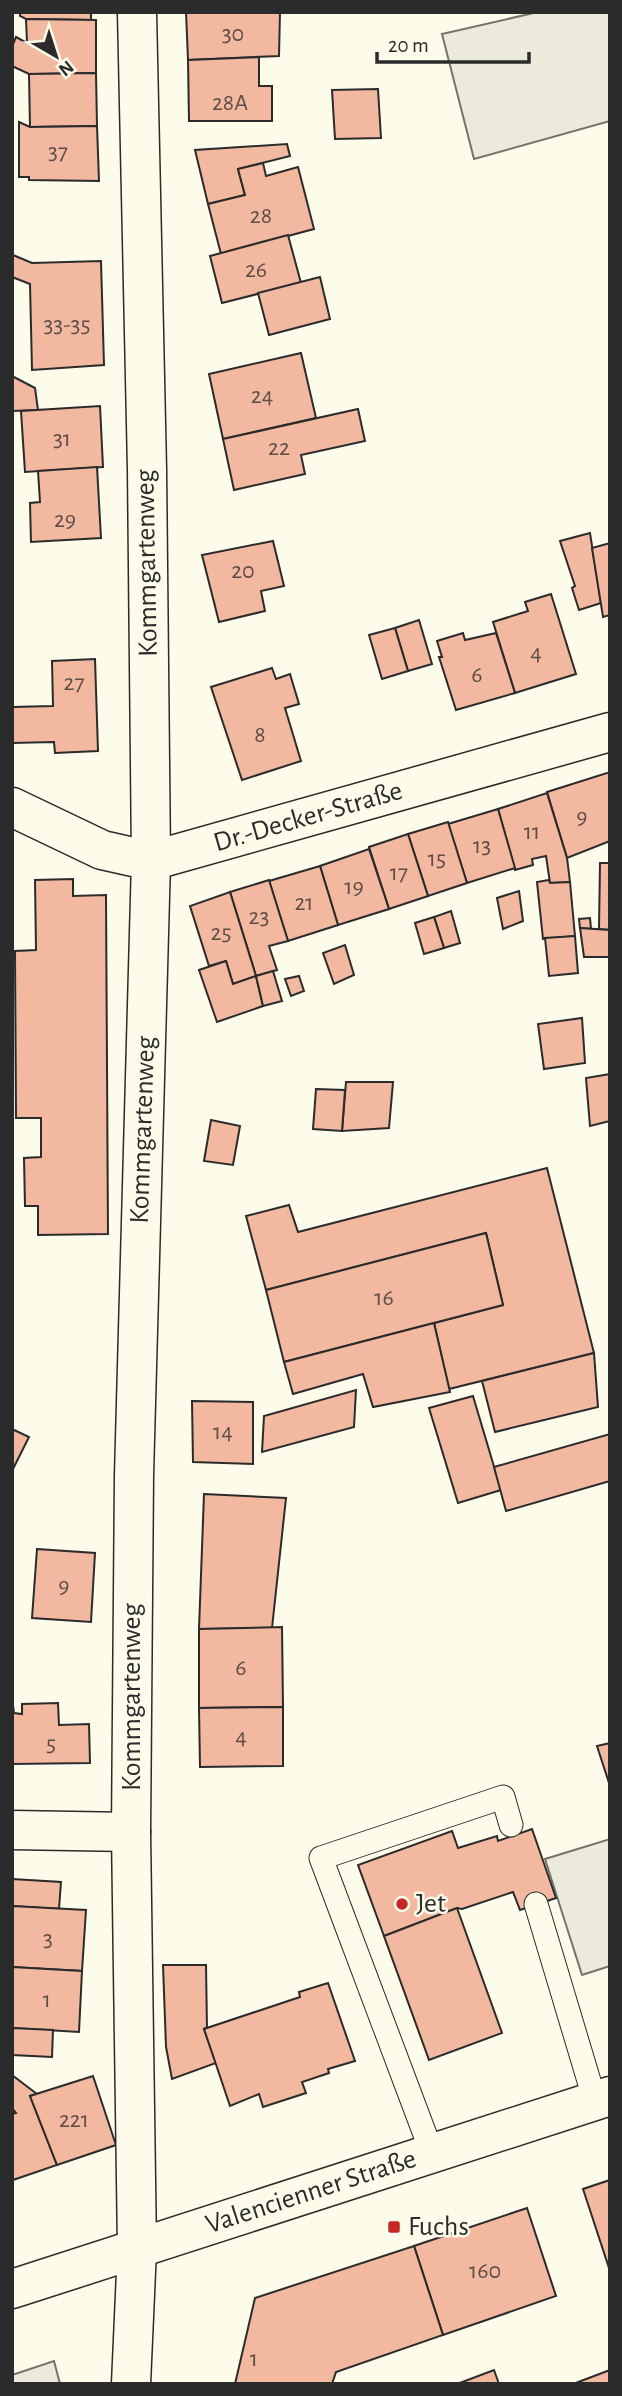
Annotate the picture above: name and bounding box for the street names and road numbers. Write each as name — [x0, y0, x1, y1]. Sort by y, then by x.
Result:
street label: Kommgartenweg — [131, 469, 163, 657]
street label: Dr.-Decker-Straße — [210, 777, 406, 857]
street label: Kommgartenweg — [126, 1035, 160, 1224]
street label: Kommgartenweg — [118, 1603, 146, 1791]
street label: Valencienner Straße — [202, 2145, 420, 2239]

